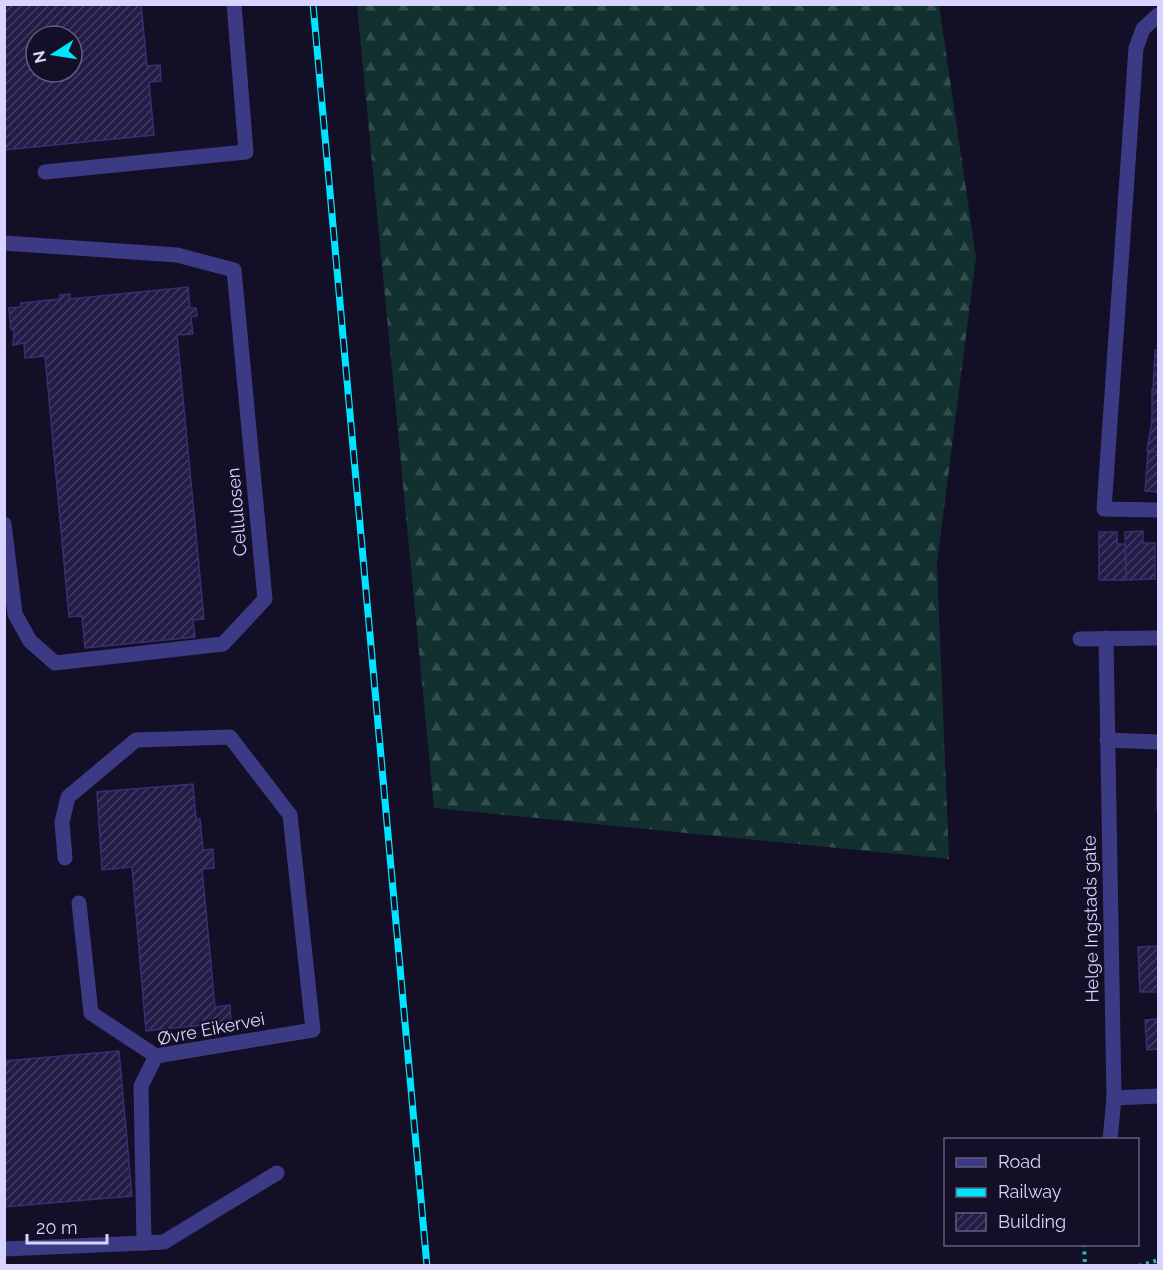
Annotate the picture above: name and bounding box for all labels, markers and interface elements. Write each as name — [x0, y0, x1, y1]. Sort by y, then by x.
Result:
north arrow — [24, 24, 84, 84]
text: N — [29, 49, 50, 65]
street label: Cellulosen — [222, 467, 251, 557]
street label: Helge Ingstads gate — [1079, 835, 1102, 1003]
street label: Øvre Eikervei — [155, 1008, 266, 1049]
legend — [944, 1138, 1139, 1246]
text: Road — [998, 1151, 1041, 1172]
text: Railway — [998, 1181, 1062, 1202]
scale bar — [27, 1207, 106, 1245]
text: Building — [998, 1211, 1066, 1232]
text: 20 m — [36, 1217, 78, 1238]

